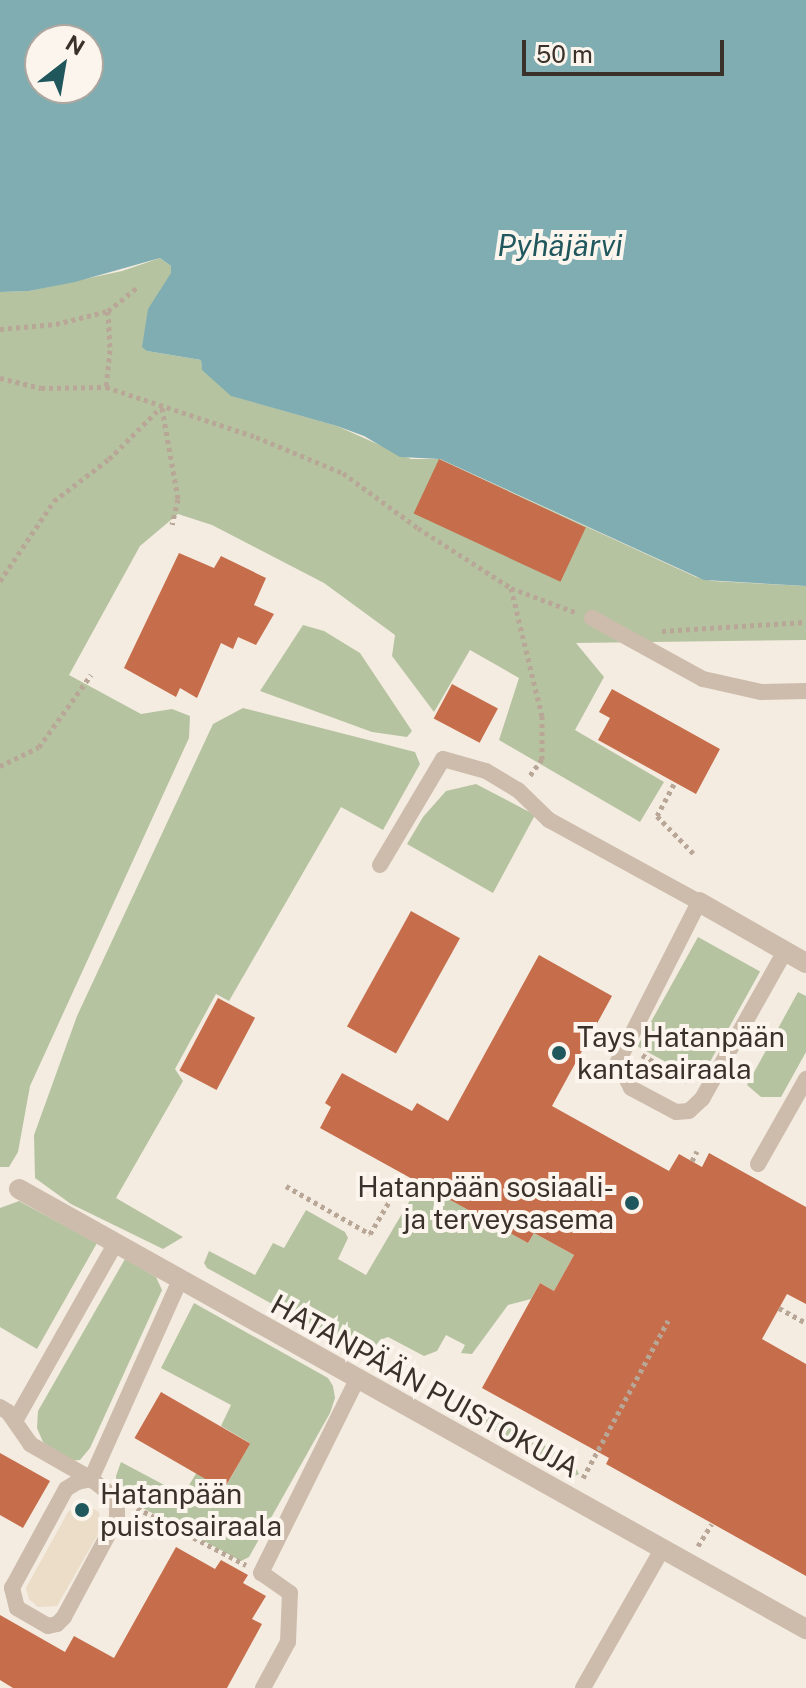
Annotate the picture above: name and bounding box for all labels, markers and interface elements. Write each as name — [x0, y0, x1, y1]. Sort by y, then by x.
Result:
north arrow — [24, 24, 104, 104]
scale bar — [526, 24, 728, 74]
text: N — [61, 30, 89, 61]
text: 50 m — [536, 40, 593, 68]
water label: Pyhäjärvi — [497, 227, 623, 263]
place label: Tays Hatanpään kantasairaala — [577, 1020, 785, 1086]
marker: Tays Hatanpään kantasairaala — [548, 1042, 570, 1064]
place label: Hatanpään sosiaali- ja terveysasema — [357, 1170, 614, 1236]
marker: Hatanpään sosiaali- ja terveysasema — [621, 1192, 643, 1214]
street label: HATANPÄÄN PUISTOKUJA — [265, 1287, 585, 1485]
place label: Hatanpään puistosairaala — [100, 1477, 282, 1543]
marker: Hatanpään puistosairaala — [71, 1499, 93, 1521]

